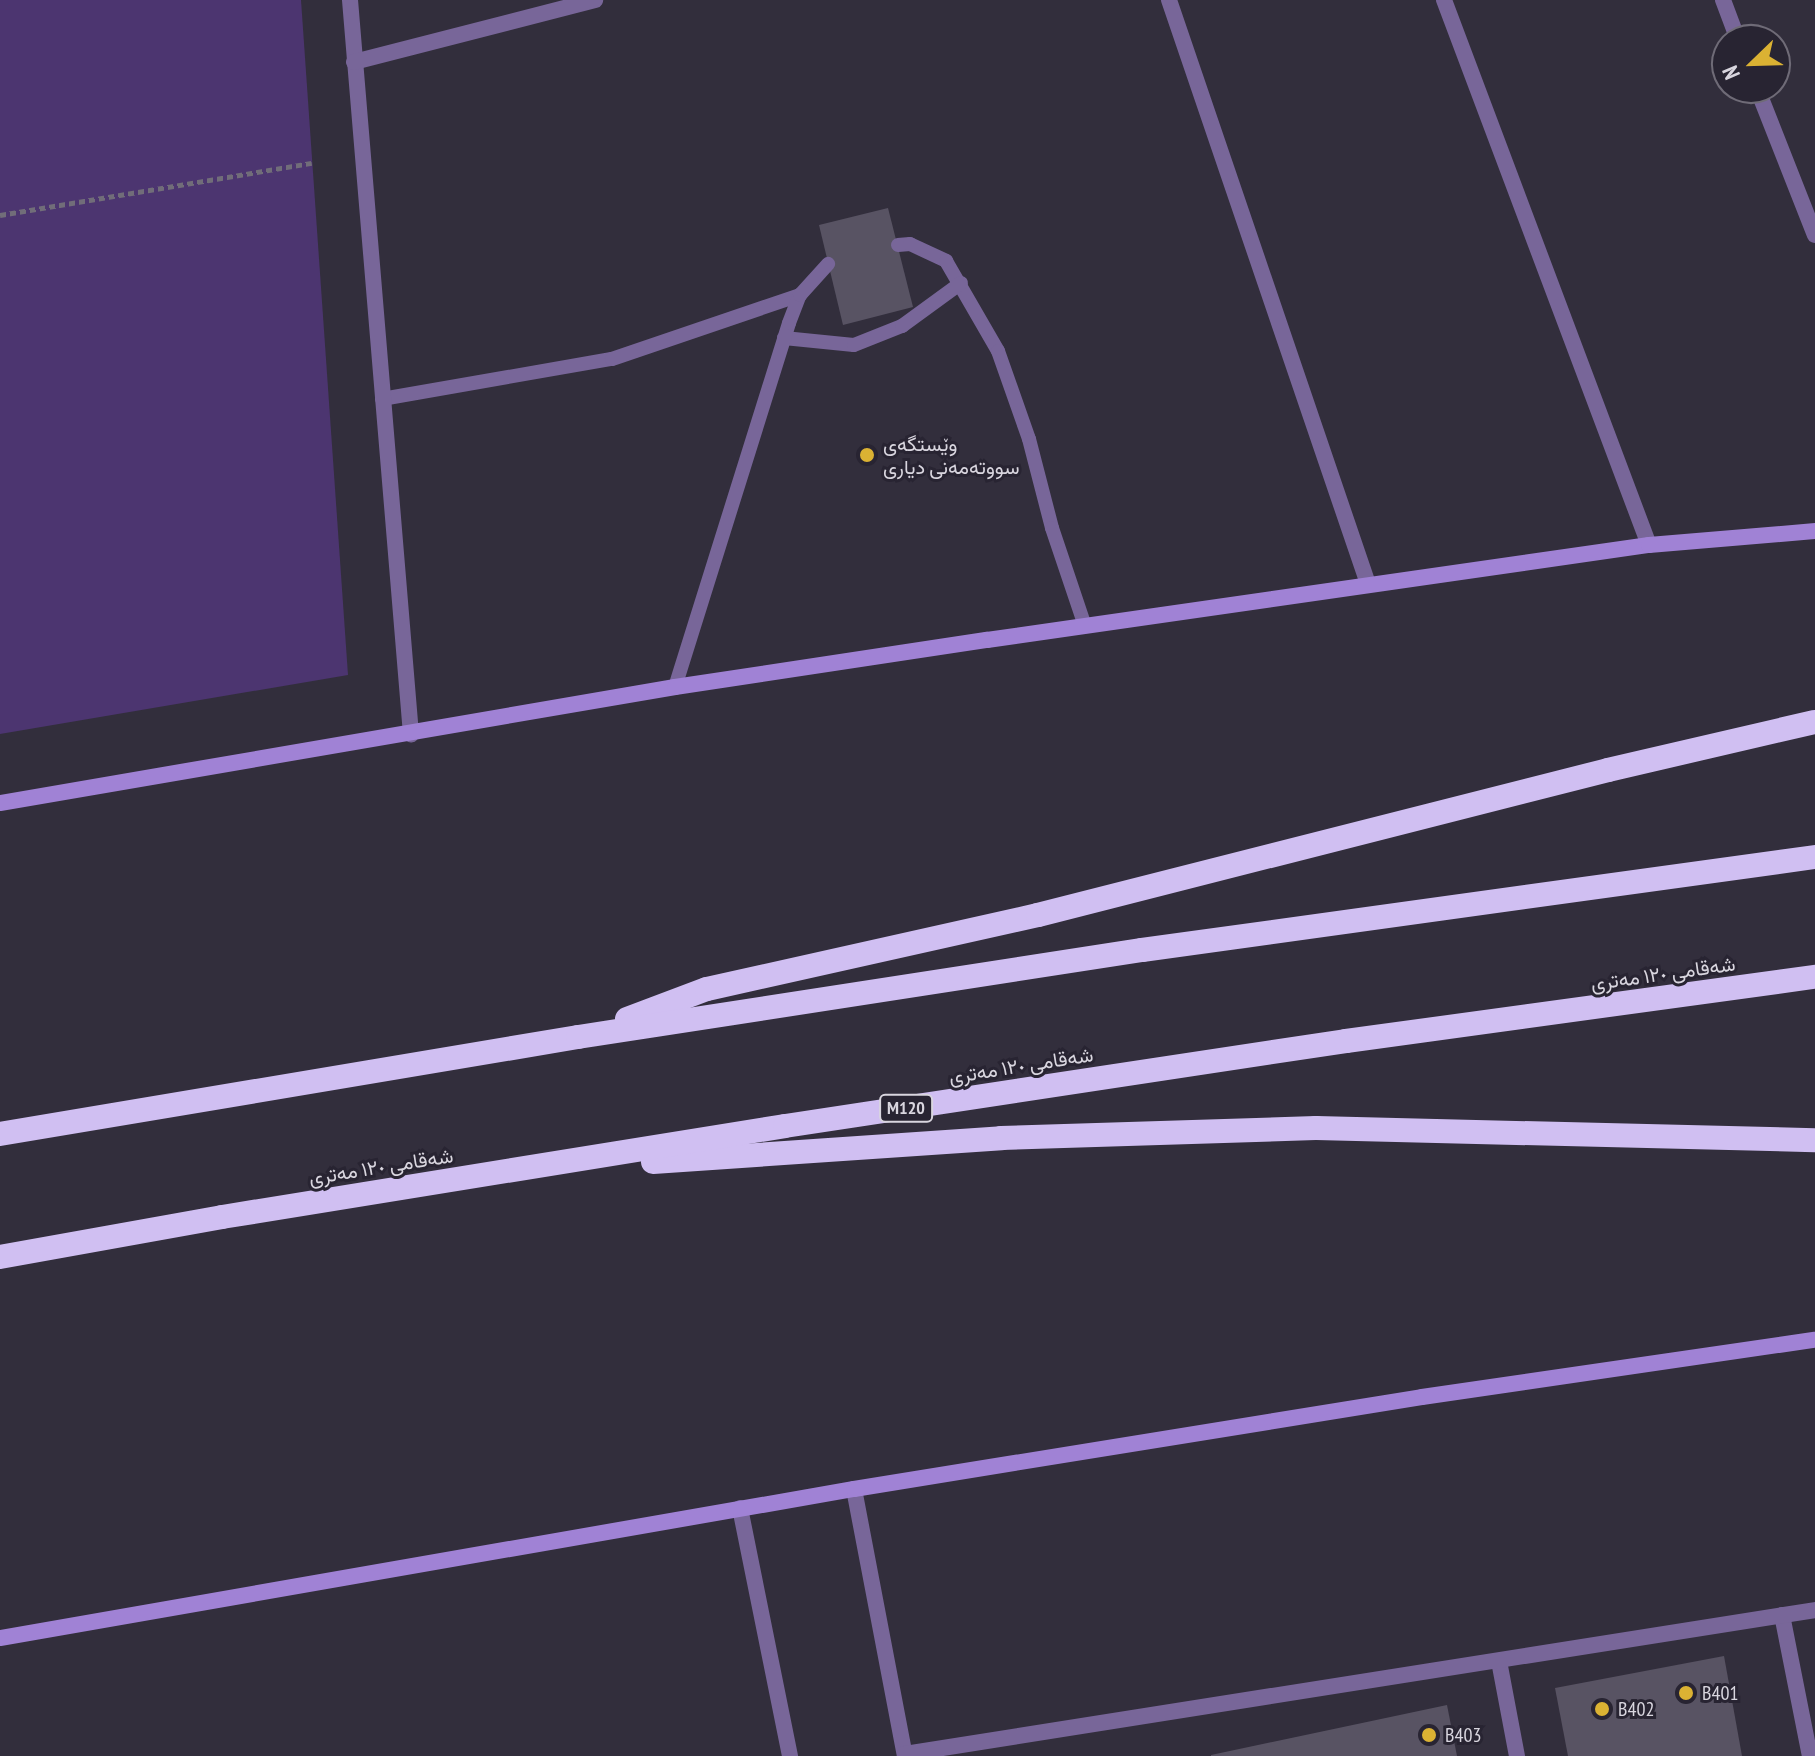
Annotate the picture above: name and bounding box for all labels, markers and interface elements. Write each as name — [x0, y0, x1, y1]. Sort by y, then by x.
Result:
north arrow — [1711, 24, 1791, 104]
text: N — [1716, 62, 1746, 84]
place label: وێستگەی سووتەمەنی دیاری — [883, 432, 1019, 479]
marker: وێستگەی سووتەمەنی دیاری — [858, 446, 876, 464]
street label: شەقامی ١٢٠ مەتری — [1589, 952, 1737, 996]
street label: شەقامی ١٢٠ مەتری — [947, 1043, 1095, 1089]
road number: M120 — [878, 1094, 934, 1122]
street label: شەقامی ١٢٠ مەتری — [307, 1144, 455, 1190]
place label: B401 — [1702, 1681, 1738, 1705]
marker: B401 — [1677, 1684, 1695, 1702]
place label: B402 — [1618, 1697, 1654, 1721]
marker: B402 — [1593, 1700, 1611, 1718]
place label: B403 — [1445, 1723, 1481, 1747]
marker: B403 — [1420, 1726, 1438, 1744]

